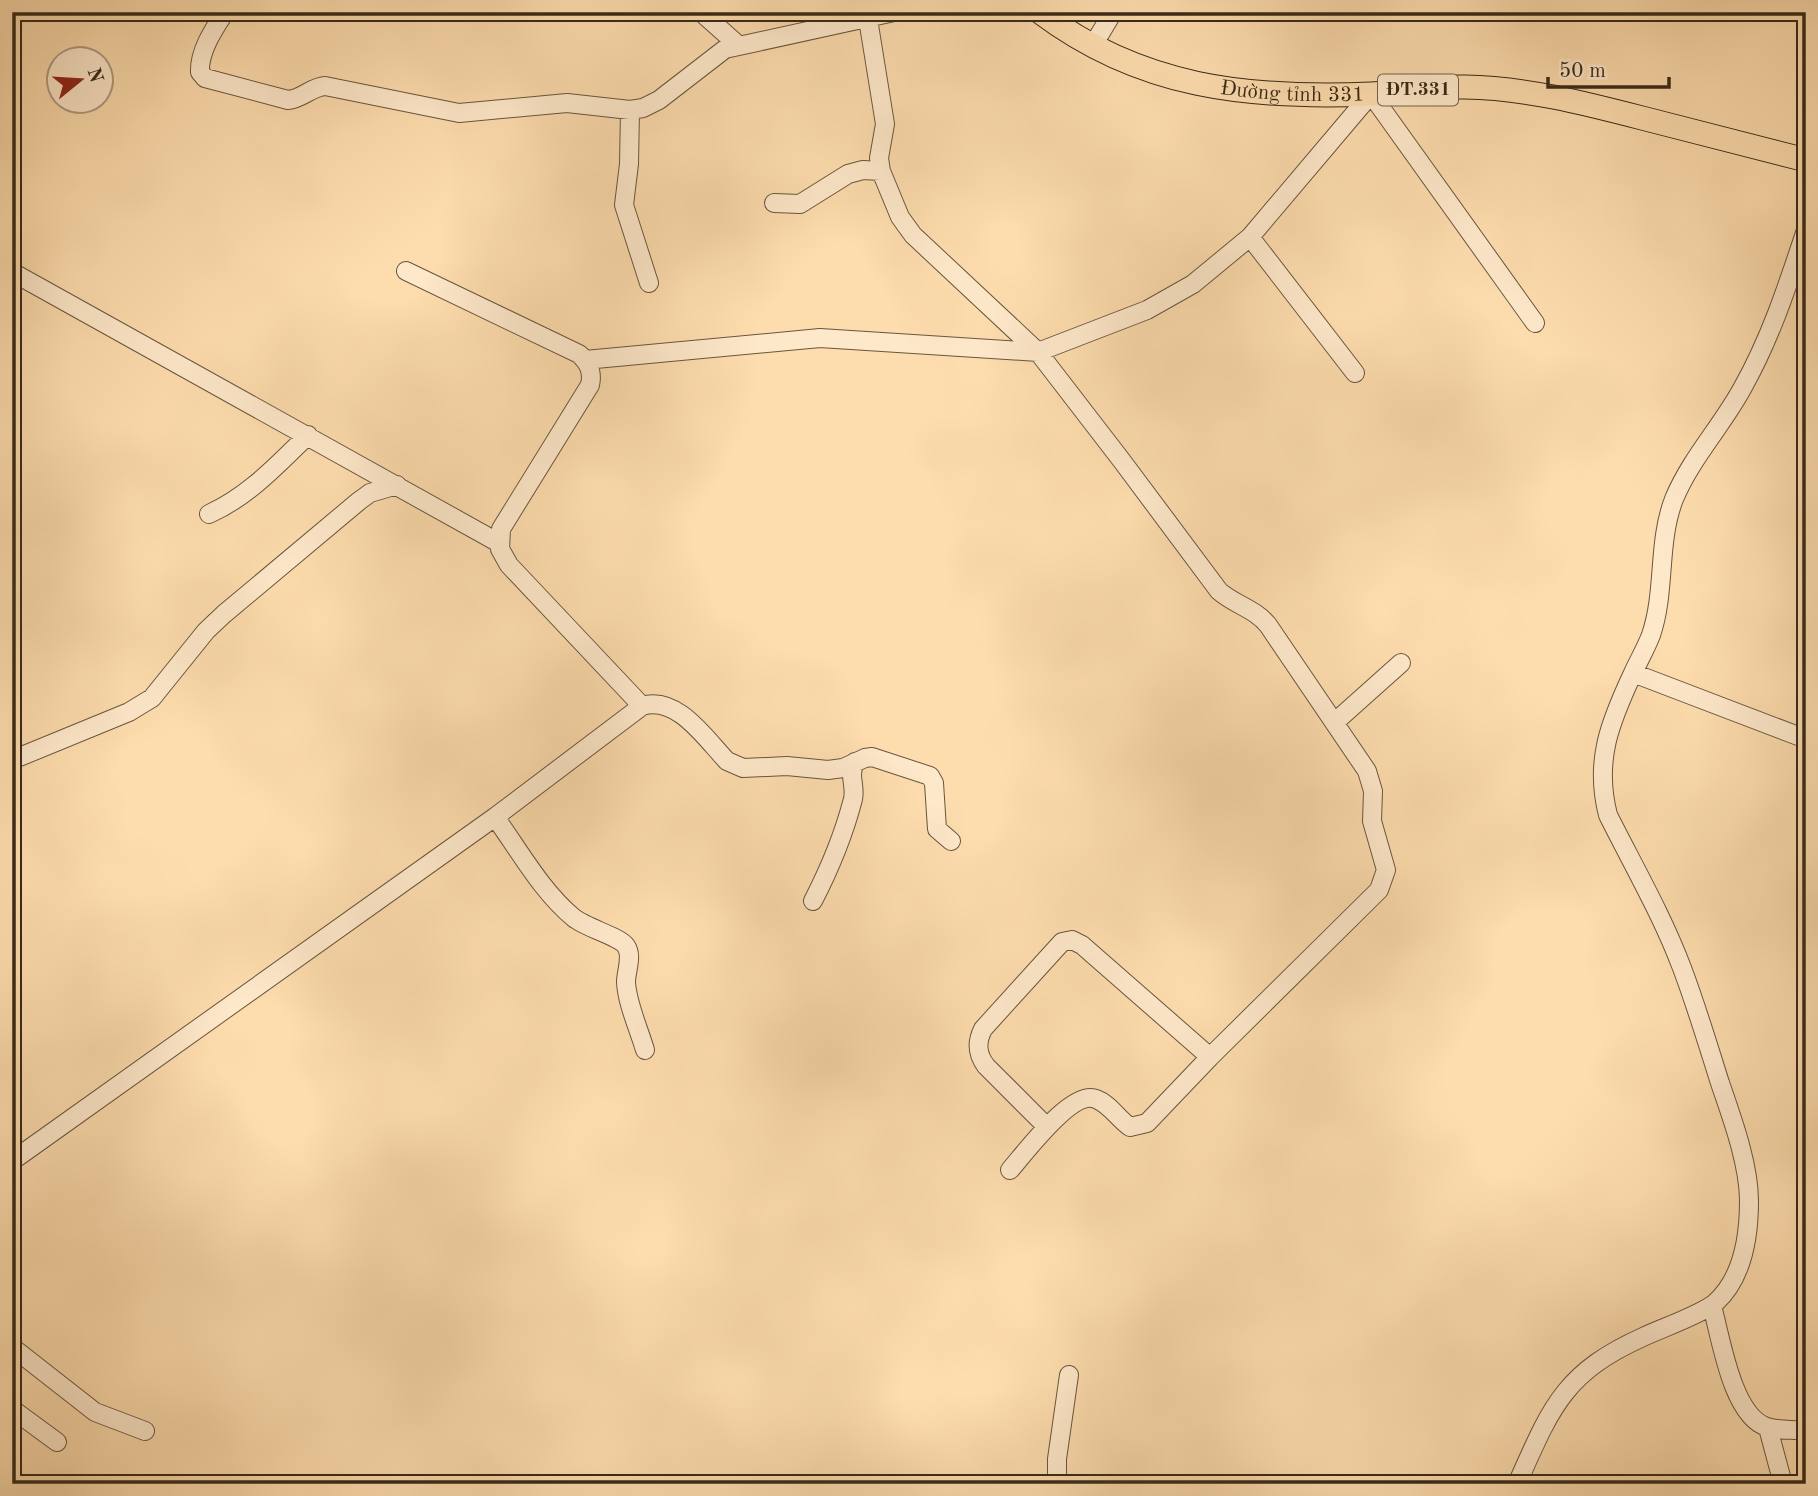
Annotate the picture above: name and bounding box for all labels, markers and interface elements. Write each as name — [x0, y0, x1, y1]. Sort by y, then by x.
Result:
north arrow — [46, 46, 116, 116]
scale bar — [1548, 46, 1669, 90]
text: 50 m — [1559, 61, 1606, 82]
text: N — [83, 66, 105, 86]
road number: ĐT.331 — [1378, 74, 1458, 106]
street label: Đường tỉnh 331 — [1219, 77, 1365, 106]

